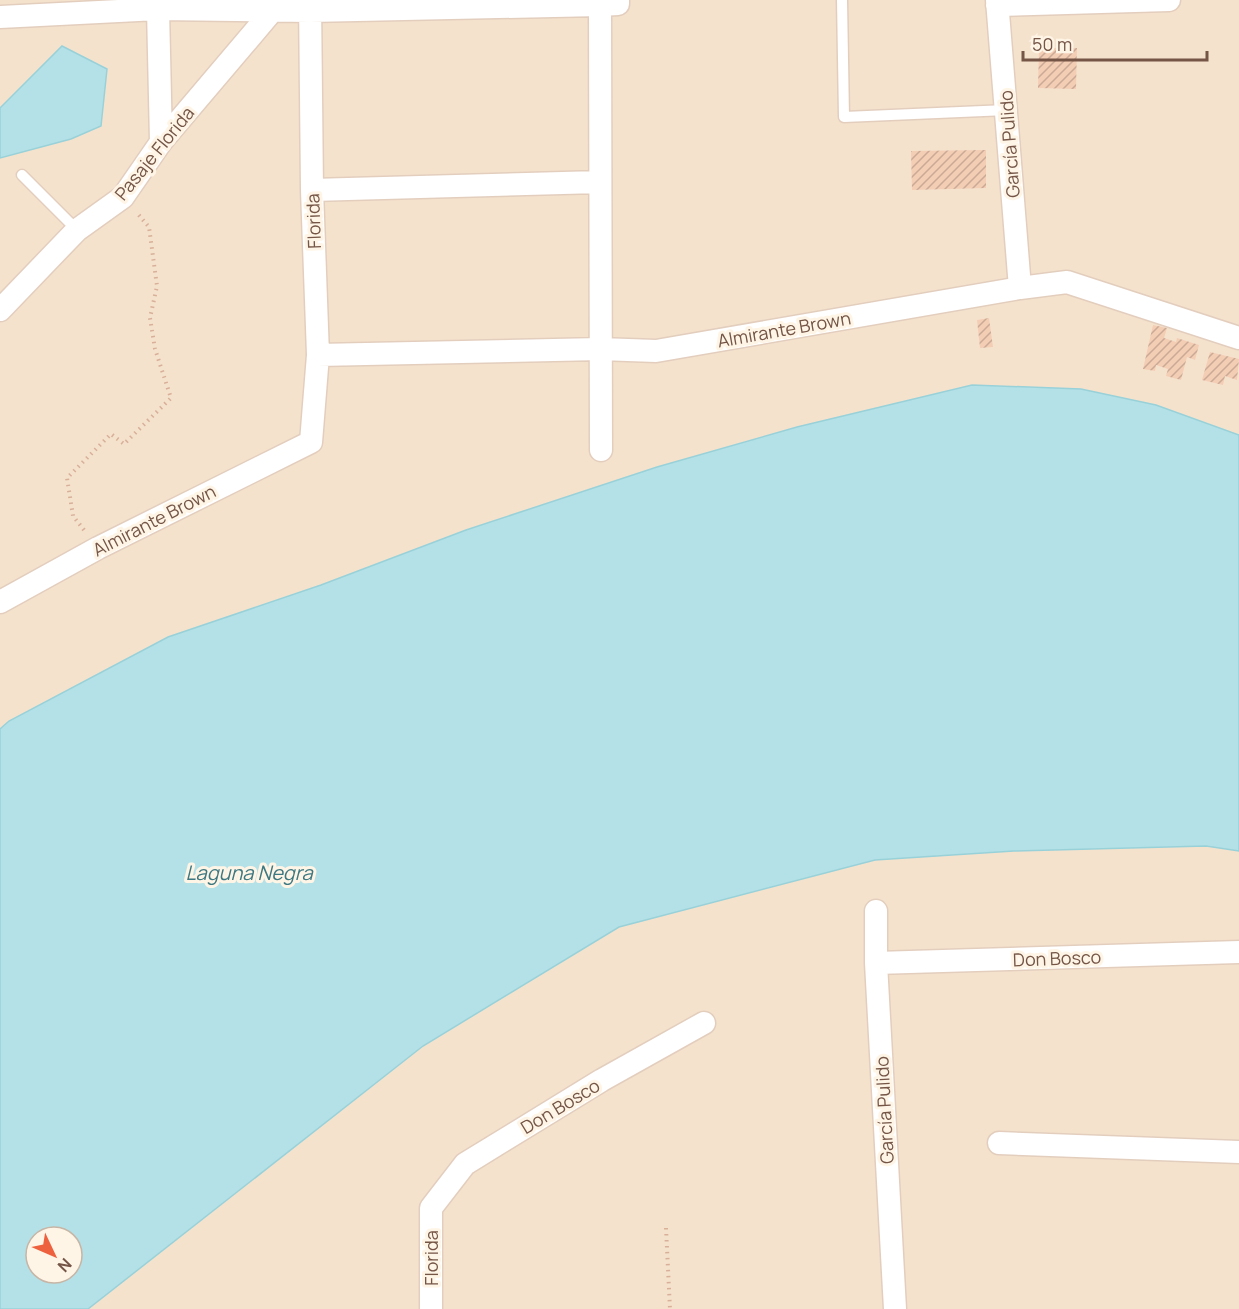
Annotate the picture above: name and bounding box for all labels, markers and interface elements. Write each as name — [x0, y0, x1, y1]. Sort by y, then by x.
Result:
scale bar — [1023, 24, 1208, 62]
text: 50 m — [1032, 32, 1072, 56]
street label: García Pulido — [993, 89, 1025, 199]
street label: Pasaje Florida — [109, 101, 199, 205]
street label: Florida — [300, 193, 326, 249]
street label: Almirante Brown — [715, 305, 853, 353]
street label: Almirante Brown — [88, 479, 220, 561]
water label: Laguna Negra — [185, 859, 313, 886]
street label: Don Bosco — [1012, 944, 1102, 972]
street label: García Pulido — [869, 1056, 899, 1164]
street label: Don Bosco — [516, 1073, 604, 1139]
north arrow — [24, 1225, 84, 1285]
street label: Florida — [419, 1230, 443, 1286]
text: N — [53, 1254, 77, 1277]

